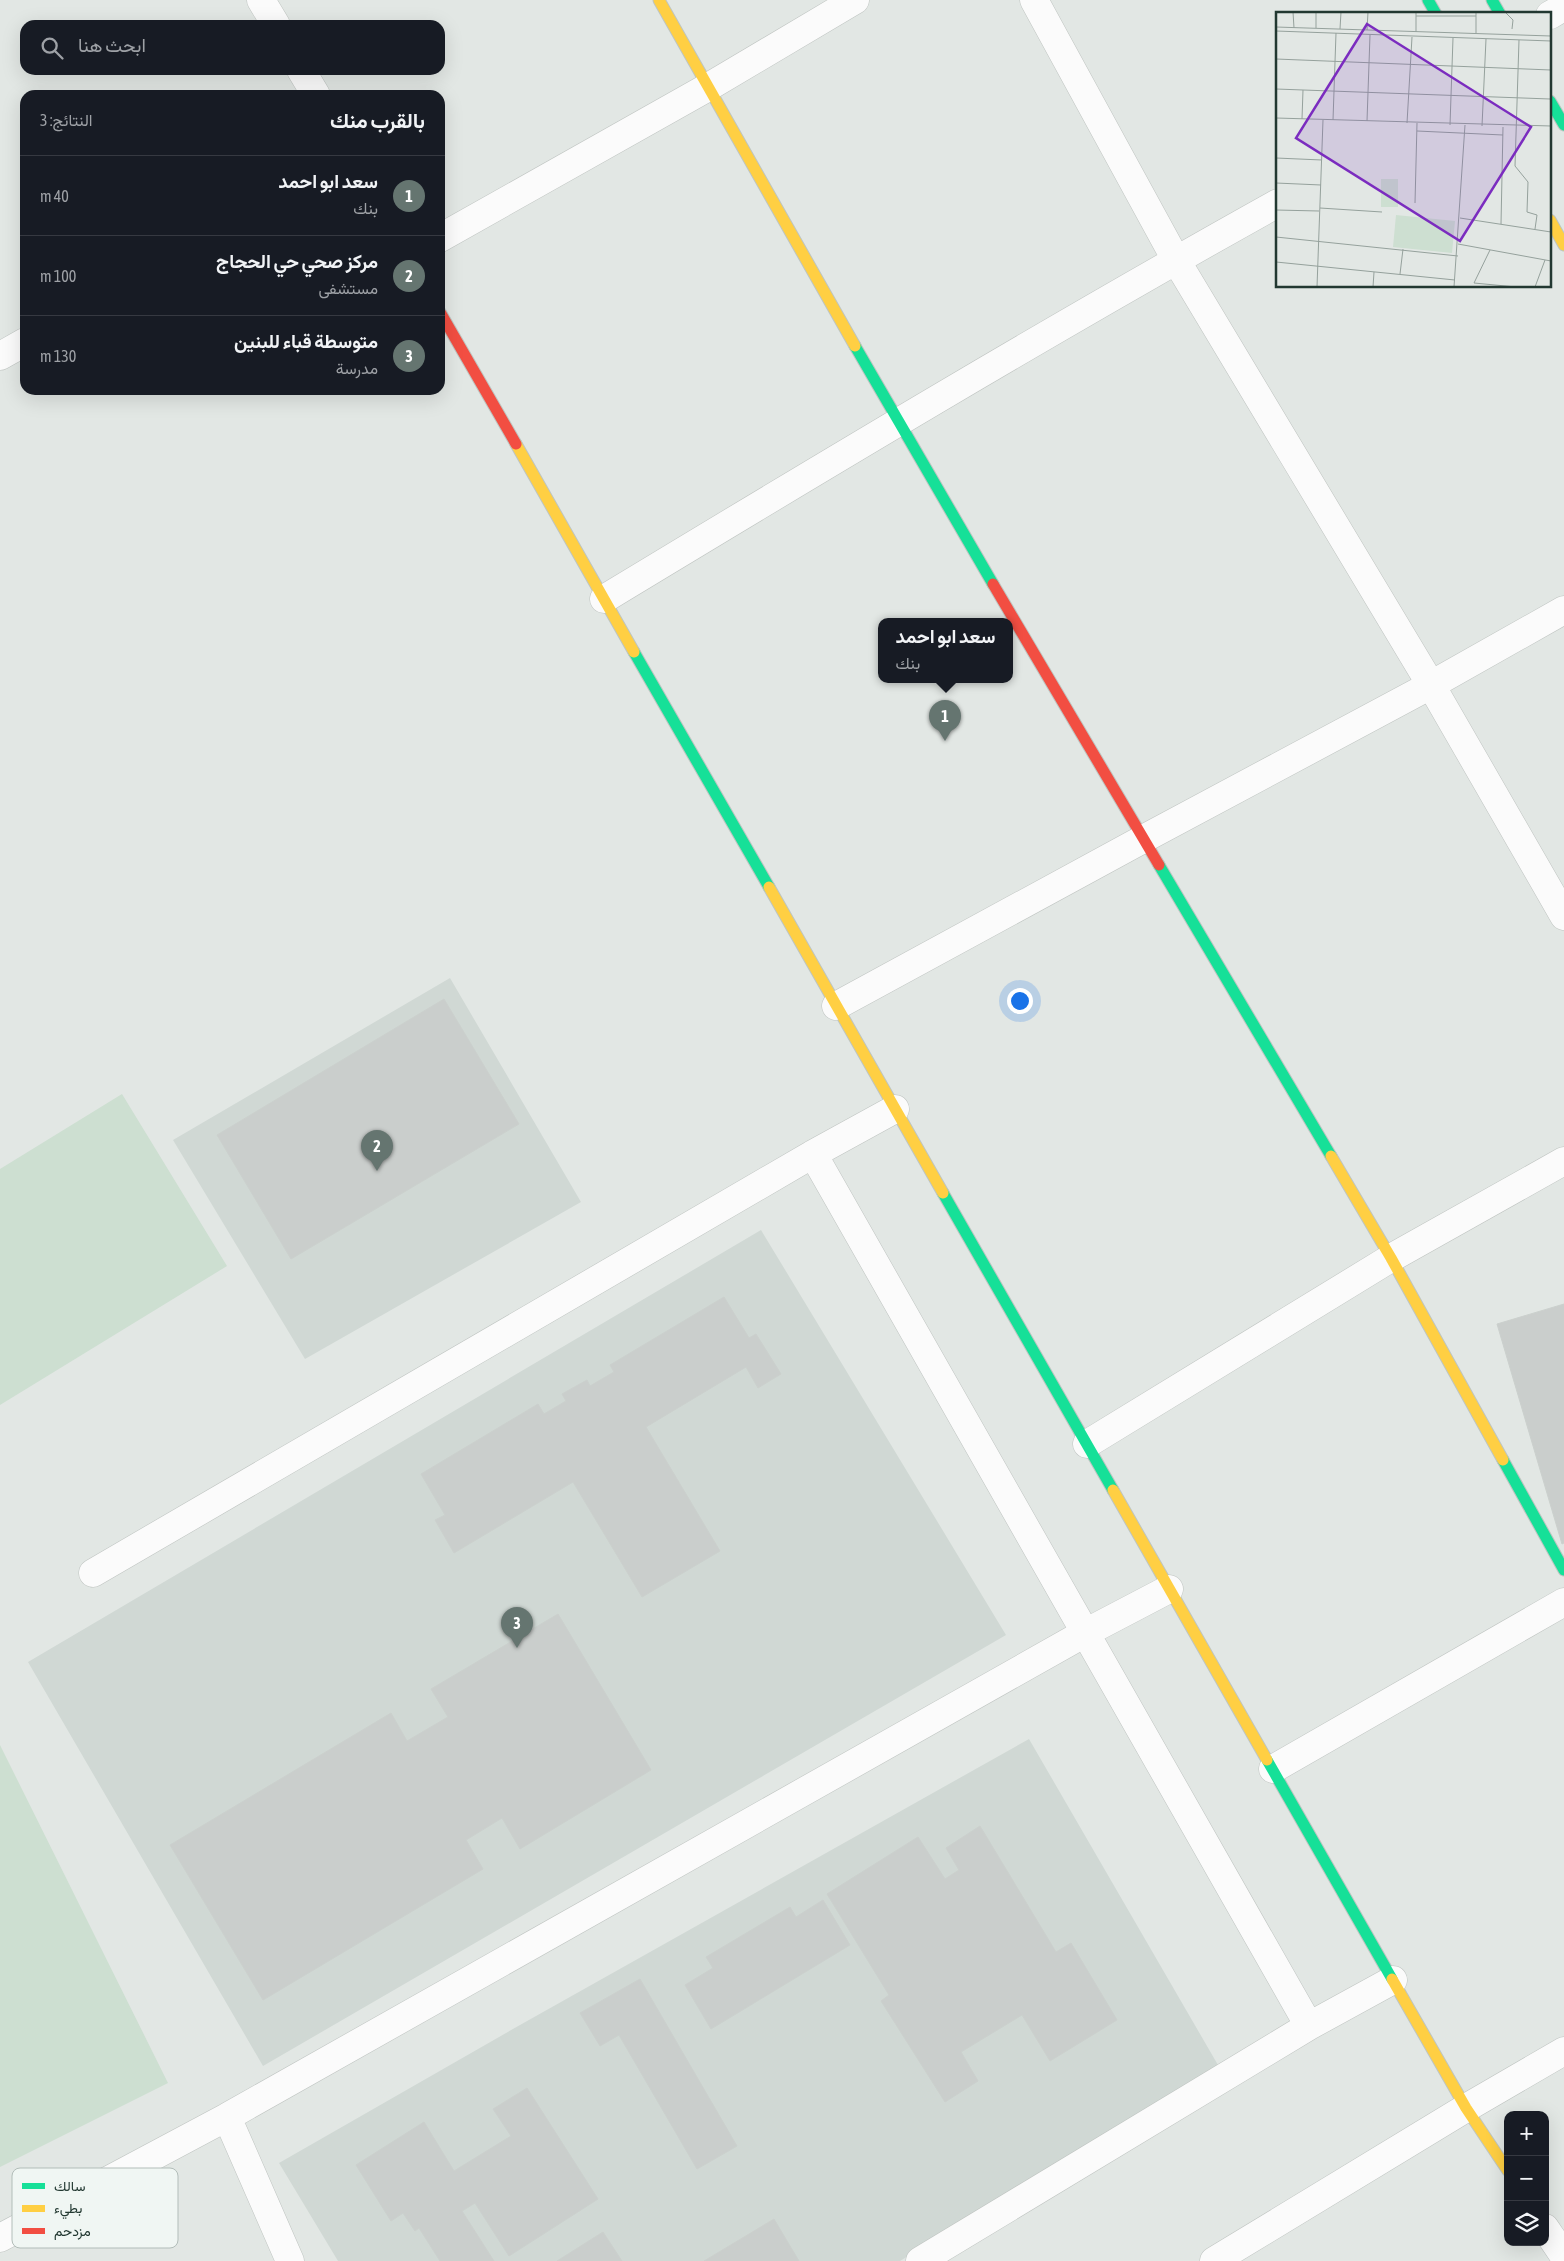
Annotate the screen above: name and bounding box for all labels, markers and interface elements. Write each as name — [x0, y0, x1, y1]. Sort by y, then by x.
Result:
inset map — [1276, 12, 1552, 288]
search box — [20, 20, 445, 75]
icon: search — [38, 34, 66, 62]
text: ابحث هنا — [78, 34, 146, 56]
text: بالقرب منك — [330, 108, 425, 132]
text: النتائج: 3 — [40, 111, 93, 129]
text: سعد ابو احمد — [278, 170, 378, 192]
text: 40 m — [40, 187, 69, 205]
text: 1 — [405, 187, 413, 205]
text: بنك — [353, 199, 378, 217]
text: مركز صحي حي الحجاج — [216, 250, 378, 272]
text: 100 m — [40, 267, 76, 285]
text: 2 — [405, 267, 413, 285]
text: مستشفى — [318, 279, 378, 297]
text: متوسطة قباء للبنين — [234, 330, 378, 352]
text: 130 m — [40, 347, 76, 365]
text: 3 — [405, 347, 413, 365]
text: مدرسة — [336, 359, 378, 377]
popup — [878, 618, 1013, 683]
text: سعد ابو احمد — [896, 625, 995, 647]
text: بنك — [896, 654, 920, 672]
pin: 1 — [929, 700, 961, 741]
your location — [1007, 988, 1033, 1014]
pin: 2 — [361, 1130, 393, 1171]
pin: 3 — [501, 1607, 533, 1648]
map controls — [1504, 2111, 1549, 2246]
button: + — [1504, 2111, 1549, 2156]
button: − — [1504, 2156, 1549, 2201]
legend — [12, 2168, 178, 2248]
text: سالك — [54, 2178, 85, 2194]
text: بطيء — [54, 2200, 82, 2220]
button: layers — [1504, 2201, 1549, 2246]
text: مزدحم — [54, 2223, 91, 2240]

